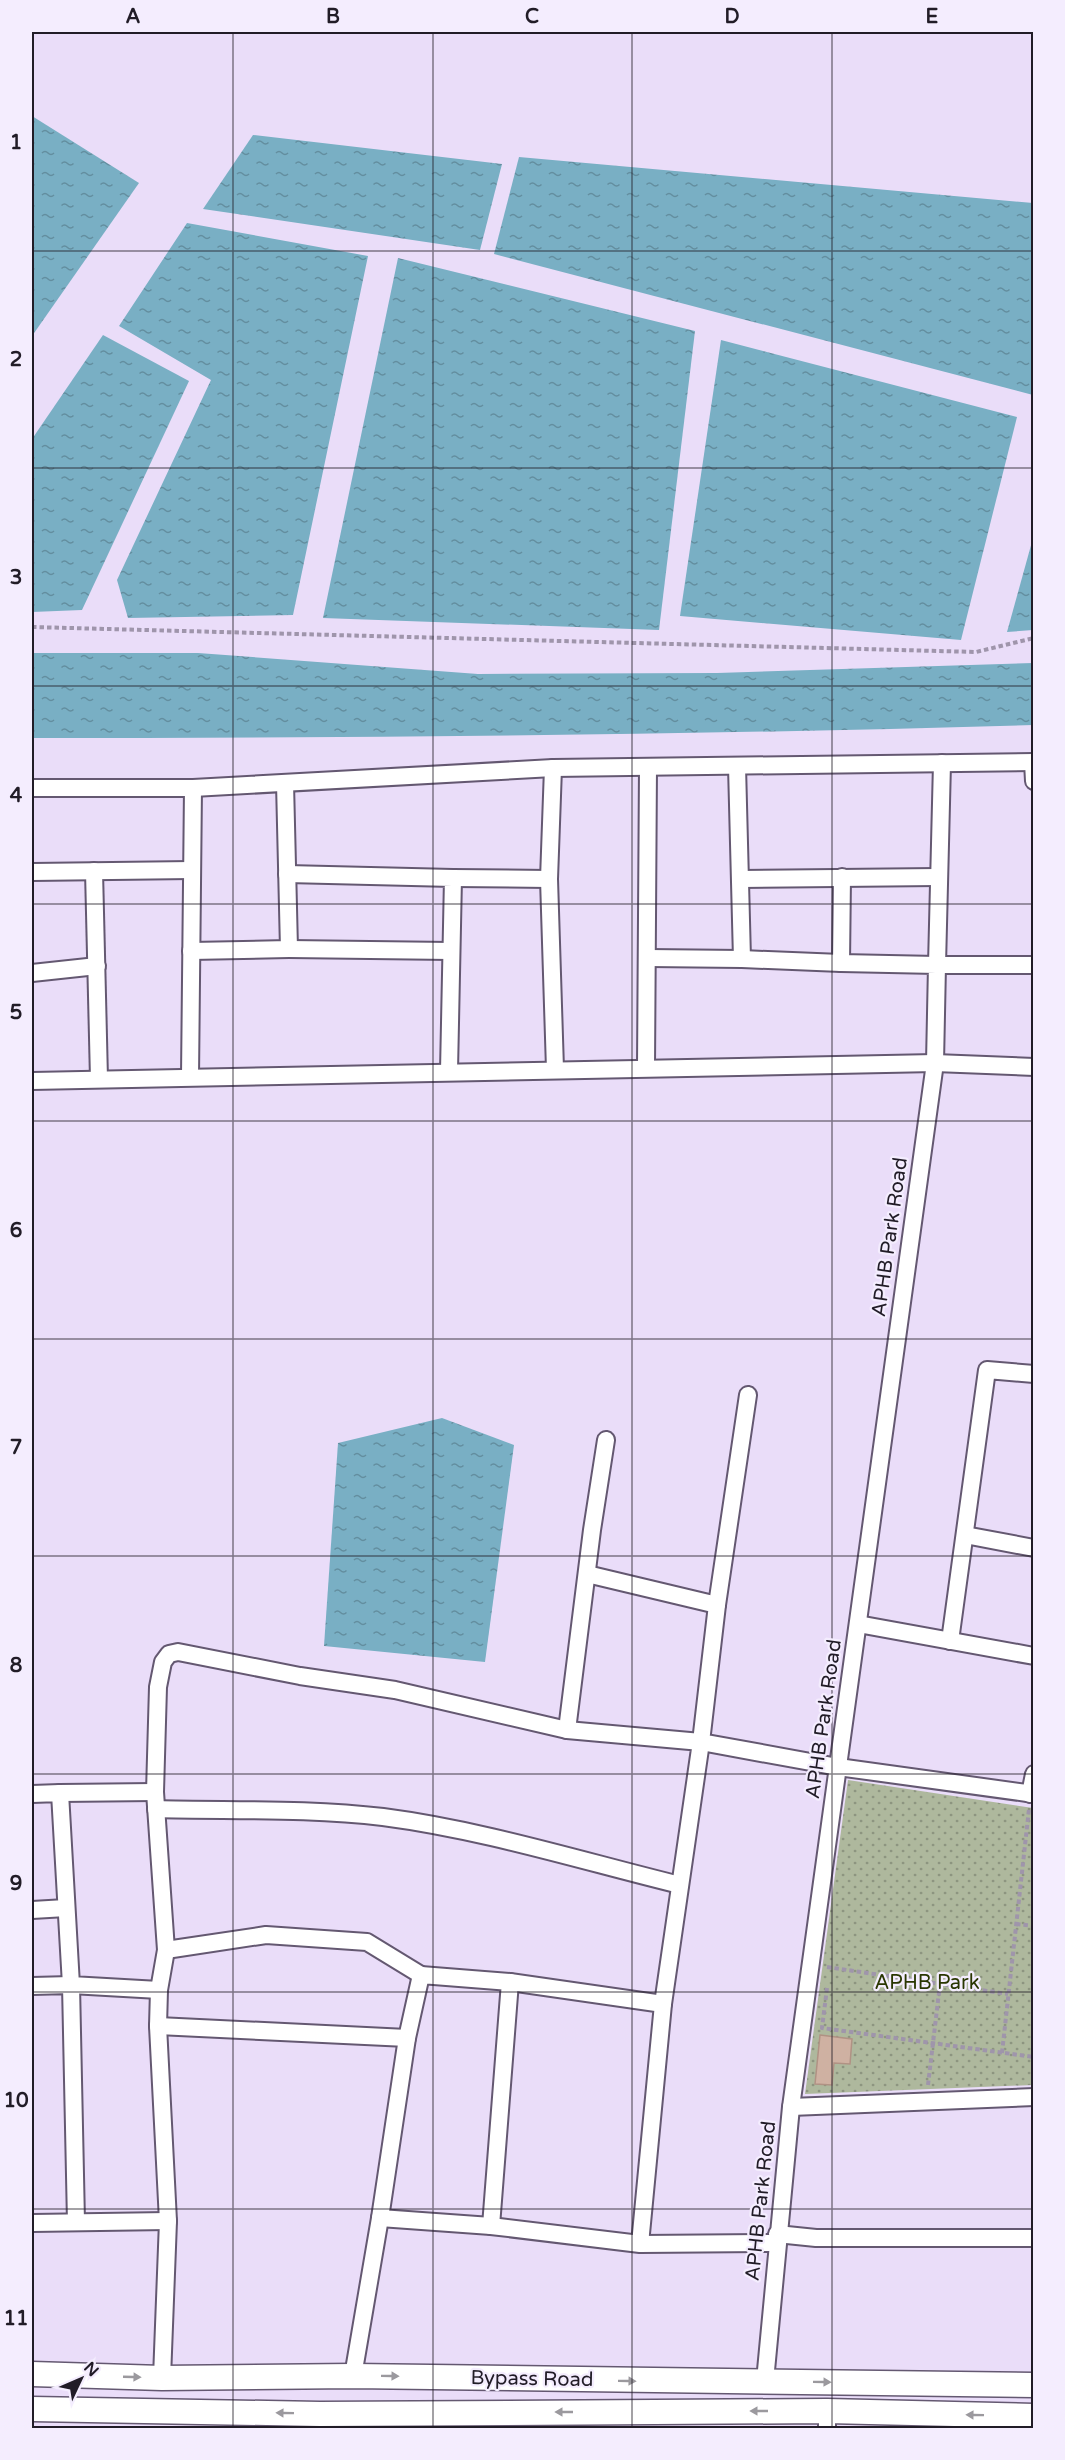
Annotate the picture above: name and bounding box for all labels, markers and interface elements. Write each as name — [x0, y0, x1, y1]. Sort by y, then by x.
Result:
text: A — [126, 5, 141, 29]
text: B — [326, 5, 340, 29]
text: C — [525, 5, 539, 29]
text: D — [724, 5, 740, 29]
text: E — [926, 5, 939, 29]
text: 1 — [10, 131, 22, 155]
text: 2 — [10, 348, 22, 372]
text: 3 — [10, 566, 22, 590]
text: 4 — [10, 784, 23, 808]
text: 5 — [10, 1001, 22, 1025]
street label: APHB Park Road — [867, 1156, 913, 1318]
text: 6 — [10, 1219, 22, 1243]
text: 7 — [10, 1436, 22, 1460]
street label: APHB Park Road — [801, 1638, 847, 1800]
text: 8 — [10, 1654, 22, 1678]
text: 9 — [10, 1872, 22, 1896]
park label: APHB Park — [874, 1971, 980, 1995]
text: 10 — [3, 2089, 29, 2113]
street label: APHB Park Road — [741, 2120, 781, 2282]
text: 11 — [3, 2307, 29, 2331]
north arrow — [51, 2349, 111, 2409]
text: N — [79, 2358, 103, 2381]
street label: Bypass Road — [470, 2366, 594, 2392]
one-way arrow — [380, 2371, 399, 2381]
one-way arrow — [122, 2372, 141, 2382]
one-way arrow — [617, 2376, 636, 2385]
one-way arrow — [812, 2377, 831, 2387]
one-way arrow — [750, 2406, 769, 2416]
one-way arrow — [555, 2407, 574, 2417]
one-way arrow — [276, 2408, 295, 2418]
one-way arrow — [966, 2410, 985, 2420]

